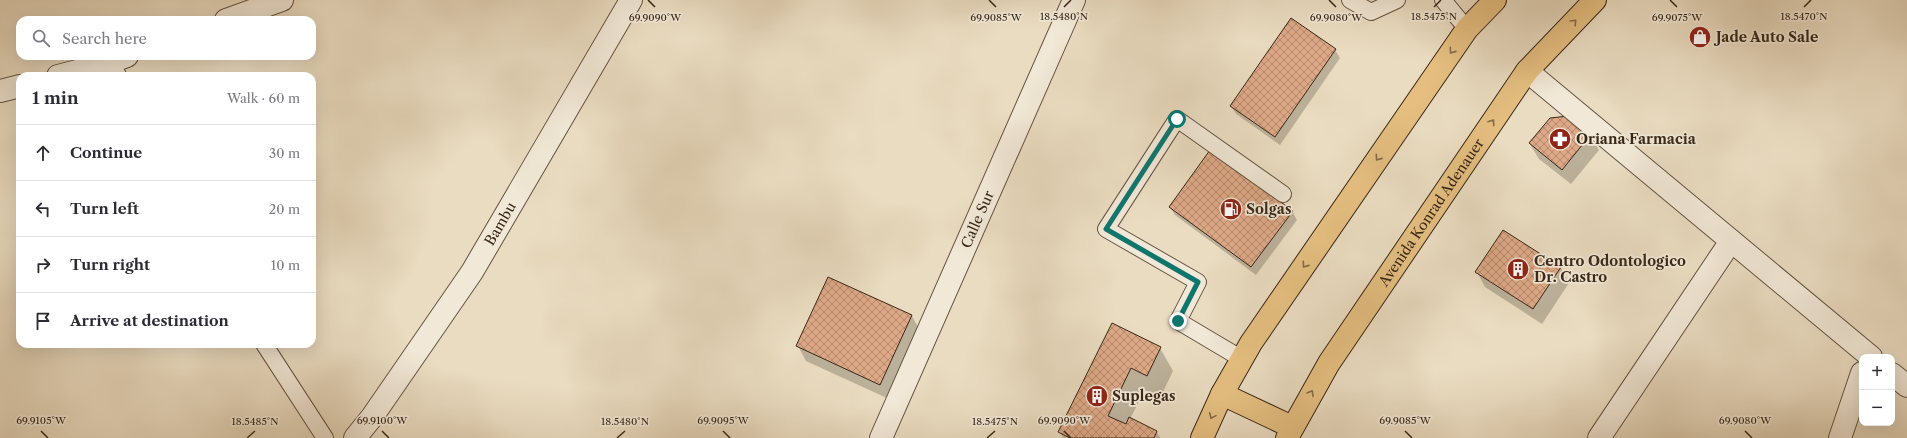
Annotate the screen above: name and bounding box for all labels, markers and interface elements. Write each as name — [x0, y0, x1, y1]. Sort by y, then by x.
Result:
text: 18.5480°N — [1040, 10, 1088, 23]
text: 18.5475°N — [1411, 10, 1457, 23]
text: 18.5470°N — [1781, 10, 1827, 23]
text: 69.9090°W — [629, 11, 682, 24]
text: 69.9085°W — [970, 11, 1023, 24]
text: 69.9080°W — [1310, 11, 1363, 24]
text: 69.9075°W — [1652, 11, 1703, 24]
search box — [16, 16, 316, 60]
one-way arrow — [1569, 19, 1577, 27]
shop icon: Jade Auto Sale — [1687, 24, 1713, 50]
icon: search — [30, 27, 52, 49]
place label: Jade Auto Sale — [1713, 28, 1818, 46]
text: Search here — [62, 29, 147, 48]
one-way arrow — [1449, 47, 1457, 54]
text: 1 min — [32, 88, 79, 108]
text: Walk · 60 m — [227, 90, 300, 106]
route start — [1168, 110, 1186, 128]
one-way arrow — [1487, 120, 1494, 127]
pharmacy icon: Oriana Farmacia — [1547, 126, 1573, 152]
place label: Oriana Farmacia — [1576, 130, 1697, 148]
street label: Avenida Konrad Adenauer — [1374, 135, 1488, 291]
icon: ahead — [32, 142, 54, 164]
text: Continue — [70, 143, 142, 162]
text: 30 m — [269, 145, 300, 161]
one-way arrow — [1375, 154, 1383, 161]
street label: Calle Sur — [957, 188, 998, 251]
fuel station icon: Solgas — [1218, 196, 1244, 222]
icon: left — [32, 198, 54, 220]
text: Turn left — [70, 199, 139, 218]
street label: Bambu — [480, 199, 520, 249]
place label: Solgas — [1246, 200, 1291, 218]
text: 20 m — [269, 201, 300, 217]
place label: Centro Odontologico Dr. Castro — [1534, 252, 1686, 286]
icon: right — [32, 254, 54, 276]
text: Turn right — [70, 255, 150, 274]
building icon: Centro Odontologico Dr. Castro — [1505, 256, 1531, 282]
text: 10 m — [271, 257, 300, 273]
one-way arrow — [1302, 261, 1310, 268]
icon: arrive — [32, 310, 54, 332]
text: Arrive at destination — [70, 311, 229, 330]
route end — [1169, 312, 1187, 330]
map controls — [1859, 354, 1895, 426]
button: + — [1859, 354, 1895, 390]
building icon: Suplegas — [1084, 383, 1110, 409]
place label: Suplegas — [1112, 387, 1176, 405]
one-way arrow — [1307, 390, 1314, 398]
button: − — [1859, 390, 1895, 426]
one-way arrow — [1209, 411, 1217, 419]
text: 69.9105°W — [16, 414, 67, 427]
text: 69.9100°W — [357, 414, 408, 427]
text: 69.9095°W — [697, 414, 750, 427]
text: 69.9090°W — [1038, 414, 1091, 427]
text: 69.9085°W — [1379, 414, 1432, 427]
text: 69.9080°W — [1719, 414, 1772, 427]
text: 18.5485°N — [232, 415, 278, 428]
text: 18.5480°N — [601, 415, 649, 428]
text: 18.5475°N — [972, 415, 1018, 428]

